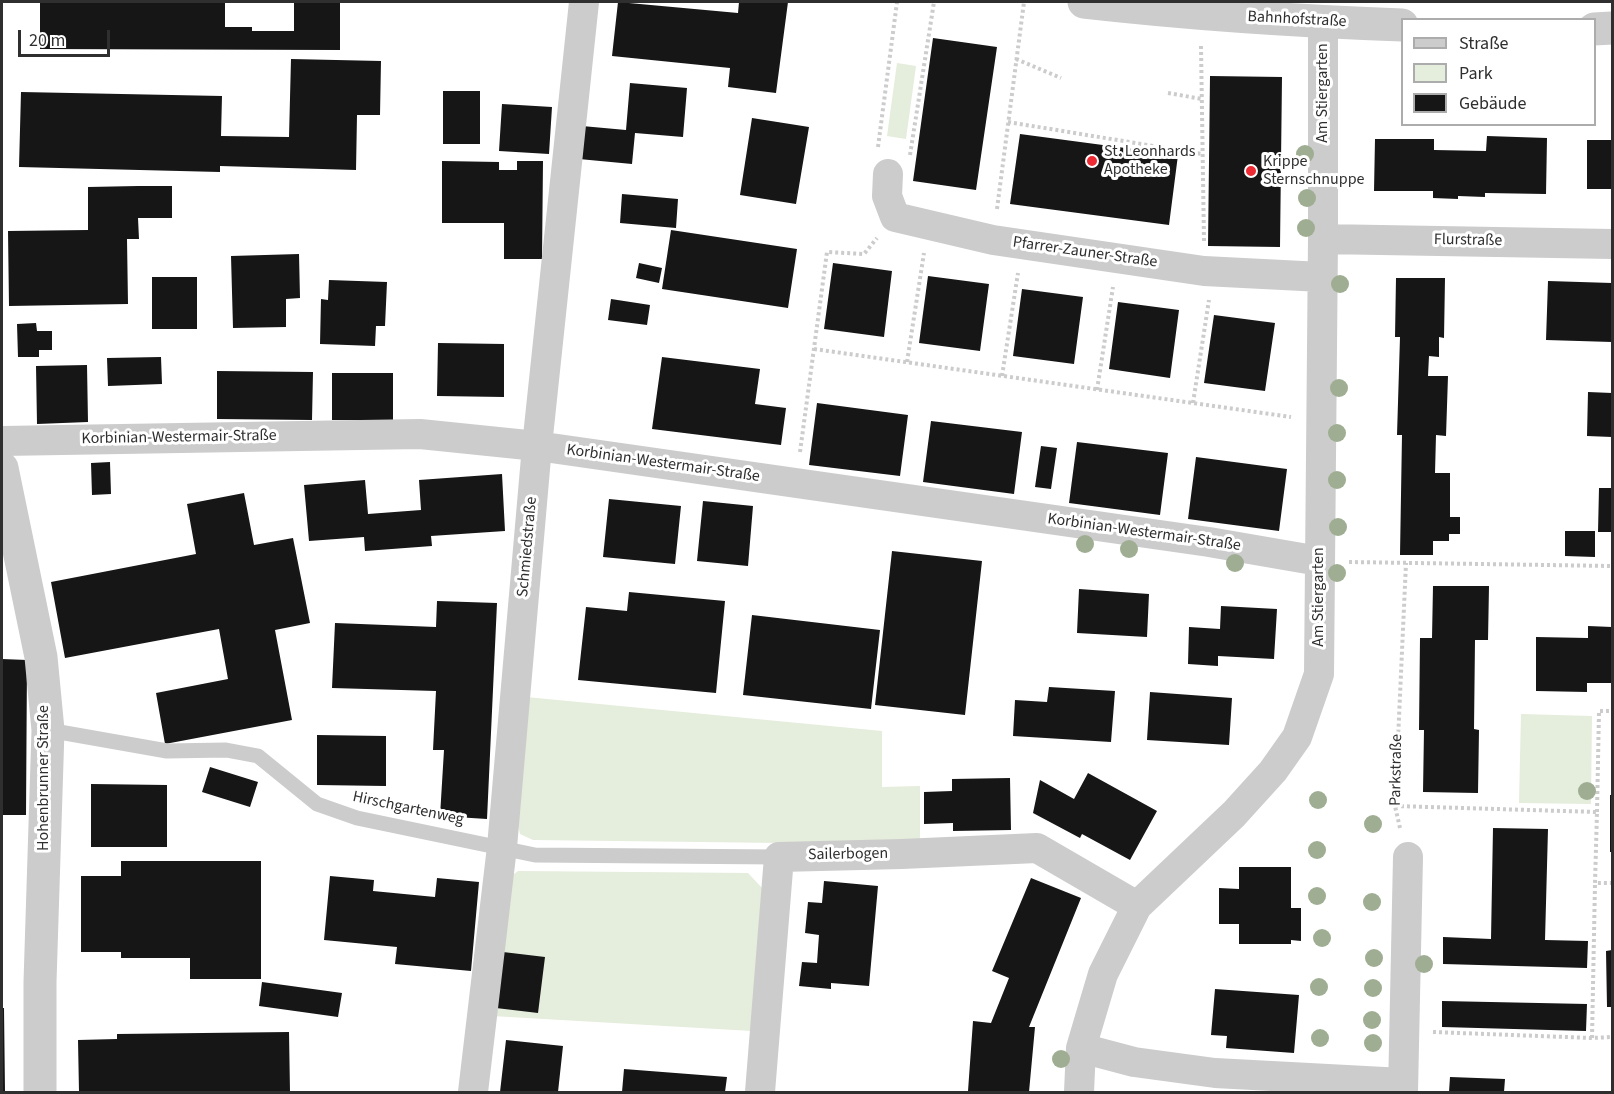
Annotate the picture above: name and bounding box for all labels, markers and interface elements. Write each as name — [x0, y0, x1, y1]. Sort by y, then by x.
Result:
street label: Bahnhofstraße — [1247, 8, 1347, 32]
scale bar — [21, 18, 112, 56]
legend — [1401, 18, 1596, 126]
text: 20 m — [29, 28, 65, 53]
text: Straße — [1459, 31, 1508, 56]
street label: Am Stiergarten — [1313, 43, 1333, 143]
text: Park — [1459, 61, 1493, 86]
text: Gebäude — [1459, 91, 1527, 116]
place label: St. Leonhards Apotheke — [1104, 142, 1196, 180]
place label: Krippe Sternschnuppe — [1263, 152, 1364, 190]
marker: St. Leonhards Apotheke — [1085, 154, 1099, 168]
marker: Krippe Sternschnuppe — [1244, 164, 1258, 178]
street label: Flurstraße — [1434, 231, 1502, 251]
street label: Pfarrer-Zauner-Straße — [1011, 233, 1159, 273]
street label: Korbinian-Westermair-Straße — [81, 427, 277, 449]
street label: Korbinian-Westermair-Straße — [565, 441, 761, 487]
street label: Schmiedstraße — [514, 496, 542, 598]
street label: Korbinian-Westermair-Straße — [1046, 510, 1242, 556]
street label: Am Stiergarten — [1309, 547, 1329, 647]
street label: Hohenbrunner Straße — [34, 705, 54, 851]
street label: Parkstraße — [1387, 734, 1407, 806]
street label: Hirschgartenweg — [351, 788, 465, 830]
street label: Sailerbogen — [808, 845, 888, 865]

